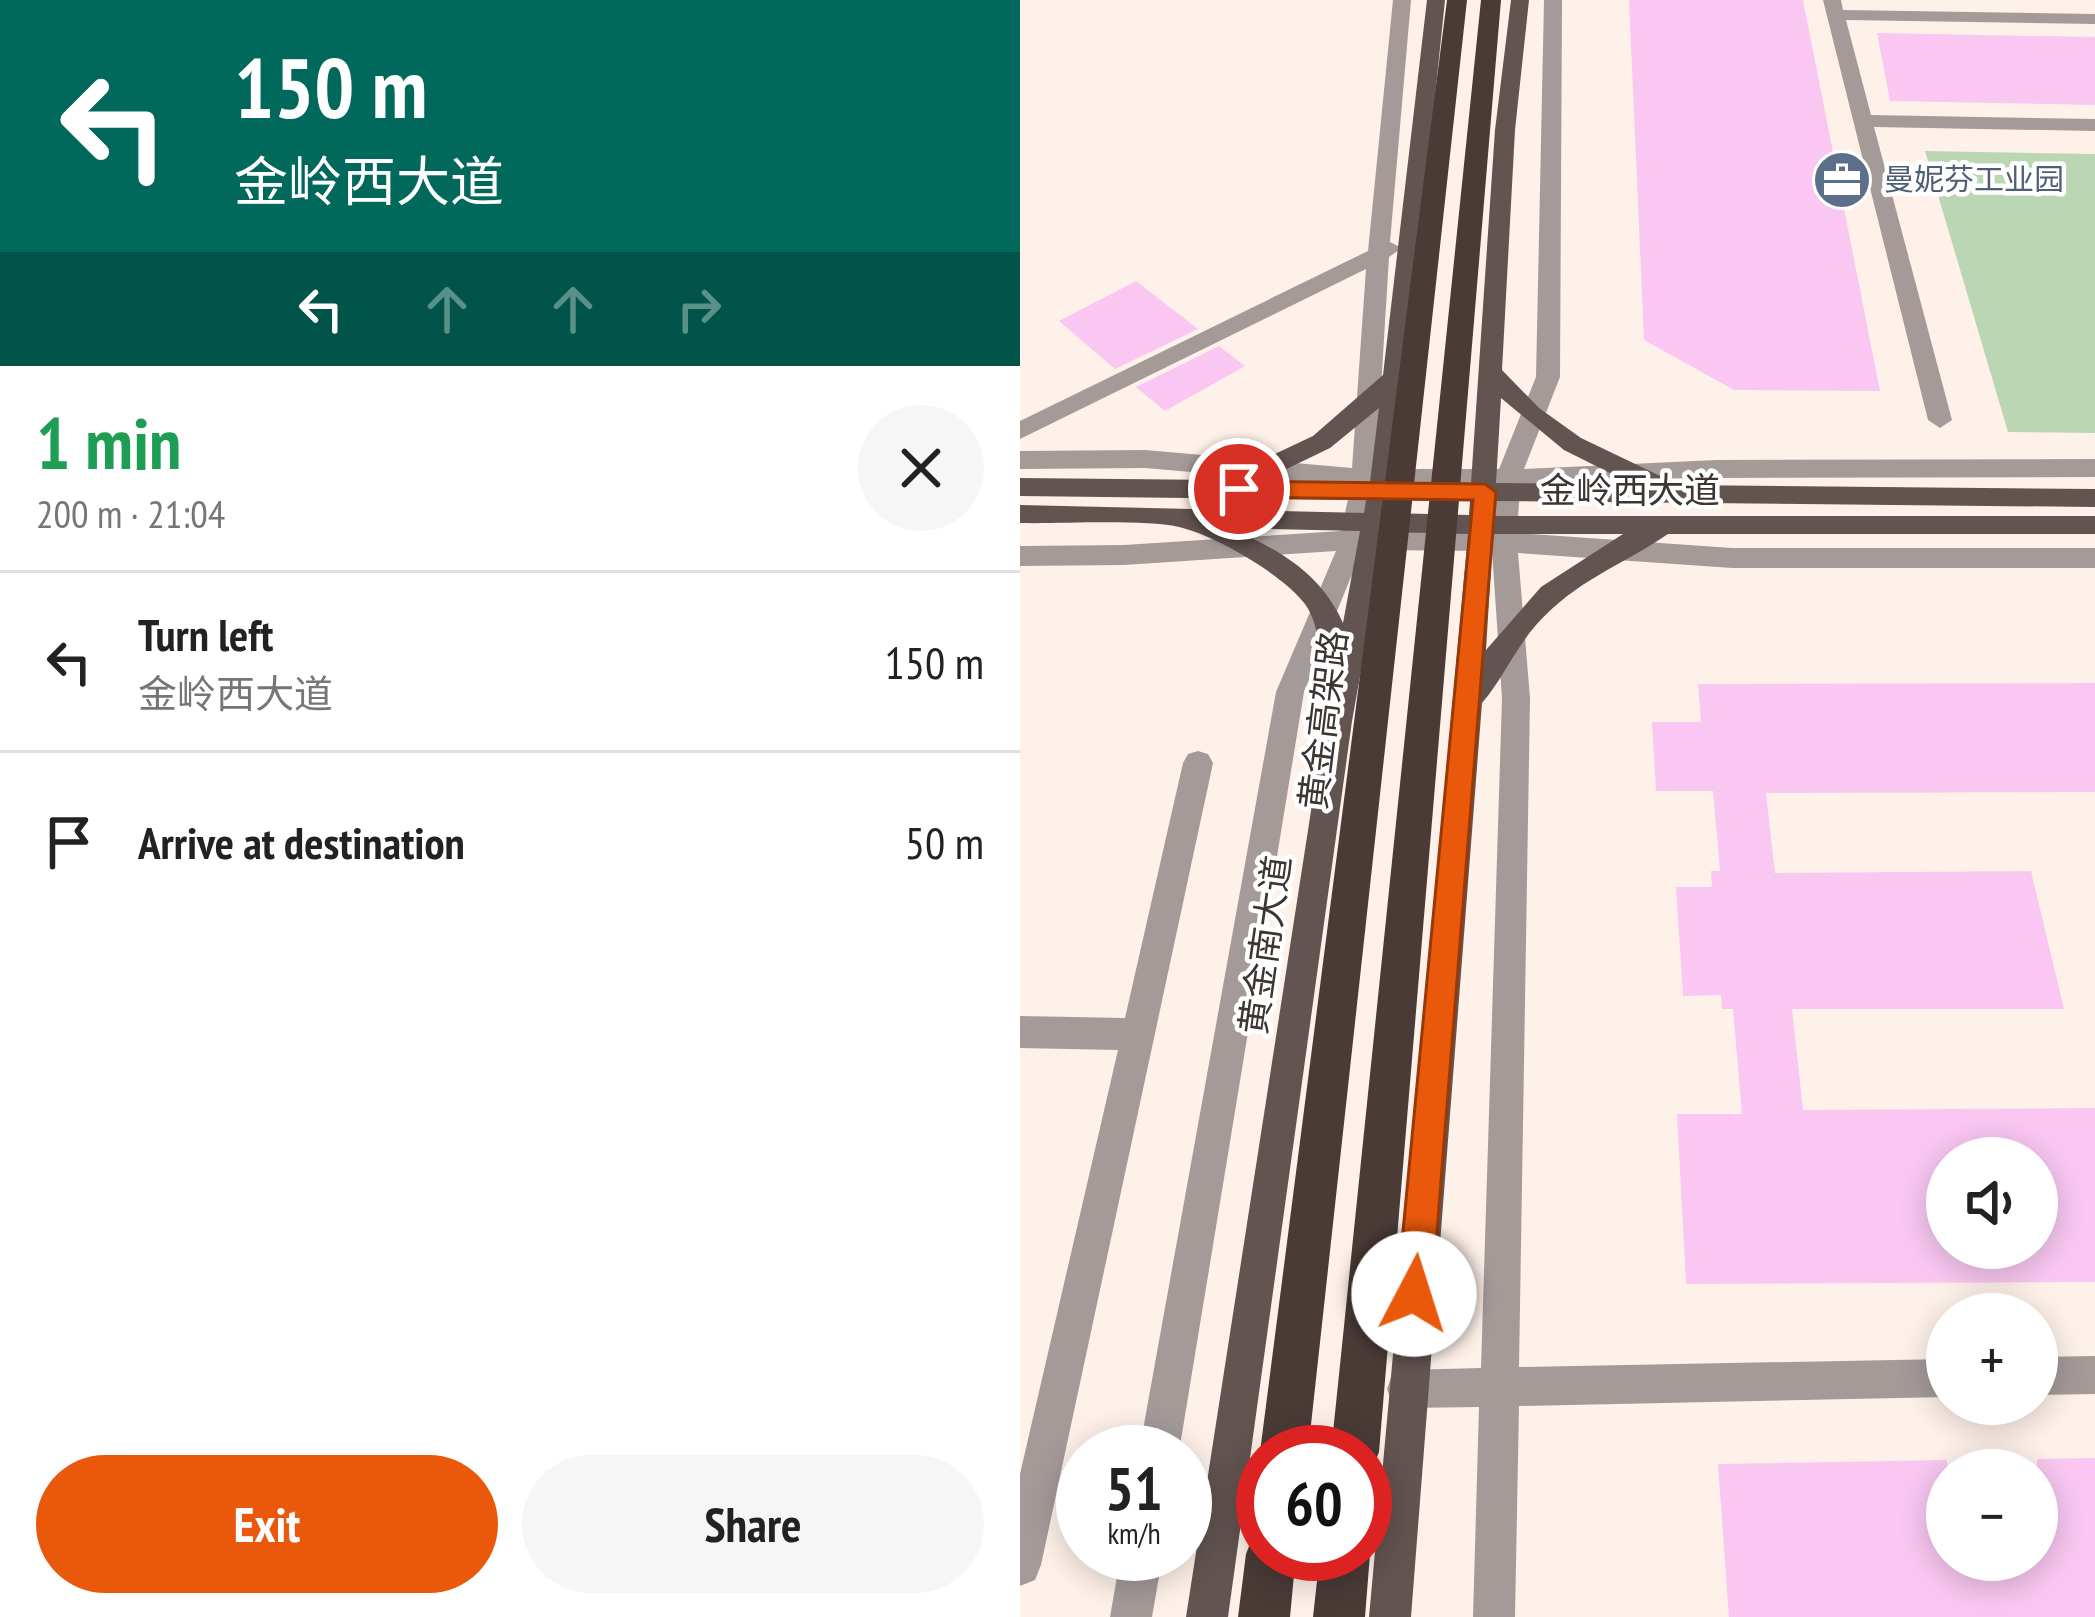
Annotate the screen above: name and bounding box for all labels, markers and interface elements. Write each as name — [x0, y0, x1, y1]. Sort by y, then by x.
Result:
text: 150 m — [234, 32, 427, 141]
icon: left — [36, 48, 192, 204]
text: 金岭西大道 — [234, 146, 504, 216]
office icon: 曼妮芬工业园 — [1811, 149, 1873, 211]
place label: 曼妮芬工业园 — [1884, 159, 2064, 198]
icon: left — [288, 276, 354, 342]
icon: ahead — [414, 276, 480, 342]
icon: ahead — [540, 276, 606, 342]
icon: right — [666, 276, 732, 342]
text: 1 min — [36, 396, 181, 489]
button: close — [858, 405, 984, 531]
pin — [1188, 438, 1290, 540]
icon: arrive — [1206, 456, 1272, 522]
street label: 金岭西大道 — [1540, 466, 1720, 513]
text: 200 m · 21:04 — [36, 488, 225, 539]
text: Turn left — [138, 605, 273, 663]
street label: 黄金高架路 — [1288, 628, 1357, 812]
icon: left — [36, 629, 102, 695]
text: 150 m — [884, 633, 984, 691]
text: 金岭西大道 — [138, 668, 333, 719]
icon: arrive — [36, 809, 102, 875]
text: Arrive at destination — [138, 813, 465, 871]
text: 50 m — [905, 813, 984, 871]
street label: 黄金南大道 — [1229, 853, 1300, 1037]
map controls — [1926, 1137, 2058, 1581]
button: sound — [1926, 1137, 2058, 1269]
position arrow — [1351, 1231, 1477, 1357]
button: + — [1926, 1293, 2058, 1425]
speed limit sign: 60 — [1236, 1425, 1392, 1581]
text: 51 — [1105, 1449, 1163, 1527]
button: − — [1926, 1449, 2058, 1581]
button: Exit — [36, 1455, 498, 1593]
button: Share — [522, 1455, 984, 1593]
text: km/h — [1107, 1513, 1161, 1552]

